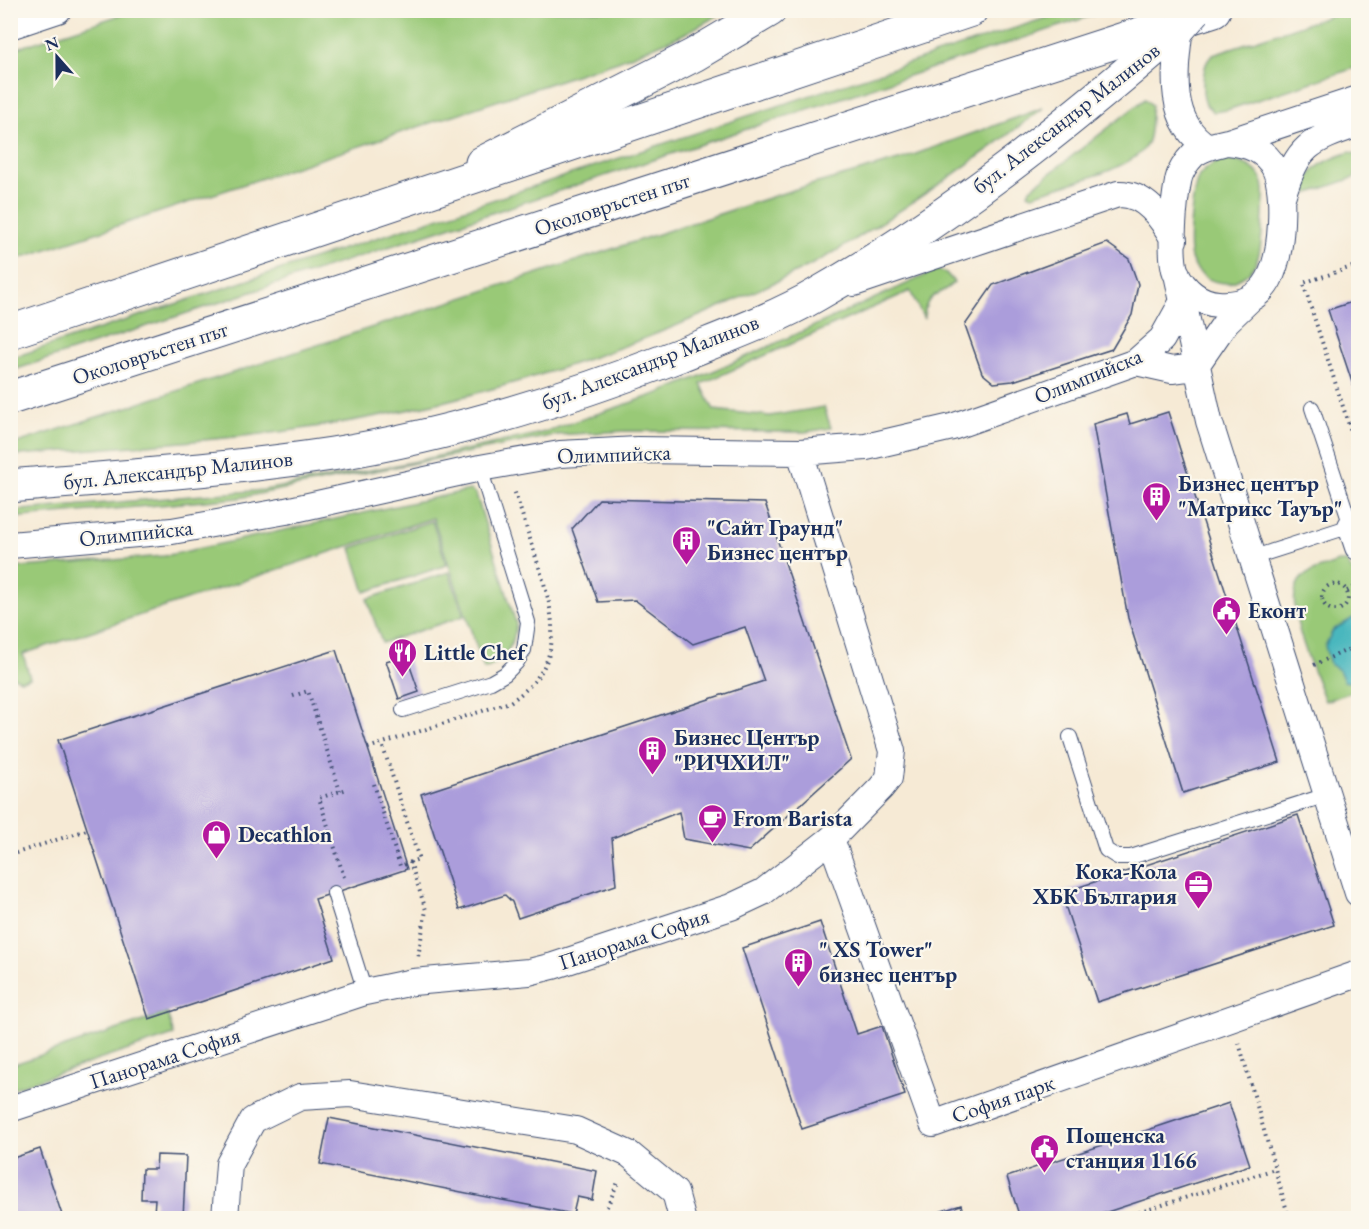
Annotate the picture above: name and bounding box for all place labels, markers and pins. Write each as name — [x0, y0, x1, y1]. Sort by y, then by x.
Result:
place label: Бизнес център "Матрикс Тауър" — [1178, 469, 1342, 523]
building icon: Бизнес център "Матрикс Тауър" — [1141, 480, 1173, 522]
place label: "Сайт Граунд" Бизнес център — [707, 513, 848, 567]
building icon: "Сайт Граунд" Бизнес център — [670, 524, 702, 566]
public building icon: Еконт — [1211, 594, 1243, 636]
place label: Еконт — [1248, 596, 1306, 625]
restaurant icon: Little Chef — [387, 636, 419, 678]
place label: Little Chef — [424, 638, 528, 667]
place label: Бизнес Център "РИЧХИЛ" — [674, 723, 819, 777]
building icon: Бизнес Център "РИЧХИЛ" — [637, 734, 669, 776]
cafe icon: From Barista — [696, 802, 728, 844]
place label: From Barista — [733, 804, 853, 833]
shop icon: Decathlon — [201, 818, 233, 860]
place label: Decathlon — [238, 820, 333, 849]
place label: Кока-Кола ХБК България — [1032, 857, 1177, 911]
office icon: Кока-Кола ХБК България — [1182, 868, 1214, 910]
place label: " XS Tower" бизнес център — [819, 935, 957, 989]
building icon: " XS Tower" бизнес център — [782, 946, 814, 988]
place label: Пощенска станция 1166 — [1066, 1121, 1197, 1175]
public building icon: Пощенска станция 1166 — [1029, 1132, 1061, 1174]

